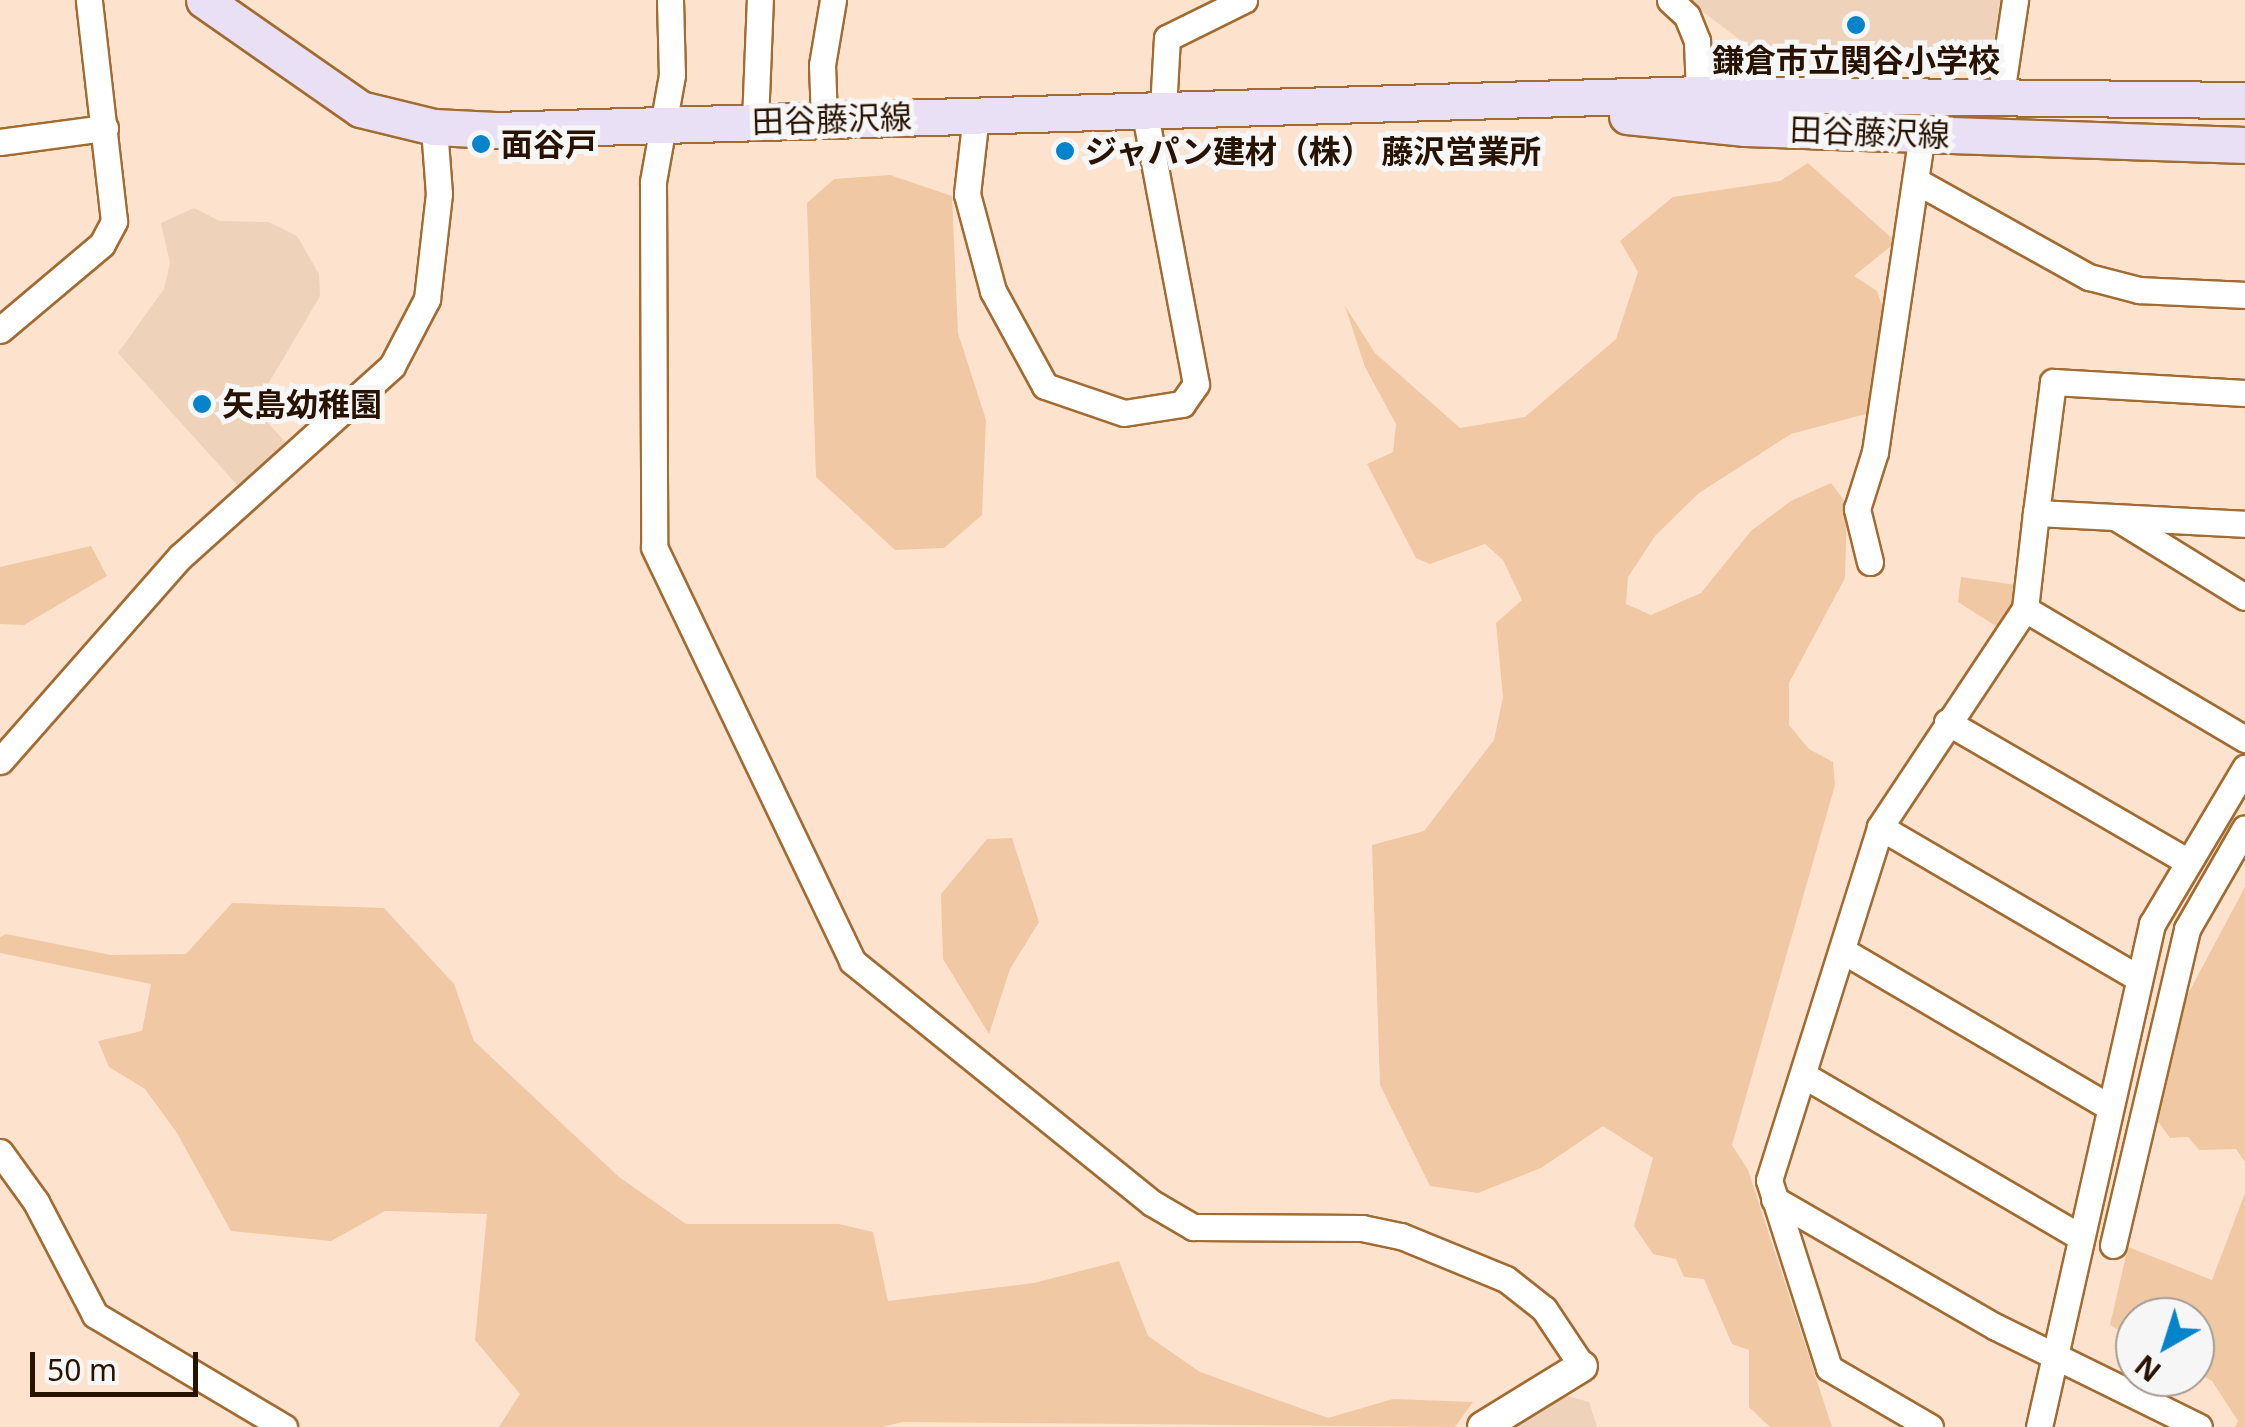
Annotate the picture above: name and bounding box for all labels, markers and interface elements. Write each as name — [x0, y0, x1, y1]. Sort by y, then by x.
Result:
marker: 鎌倉市立関谷小学校 — [1845, 14, 1867, 36]
place label: 鎌倉市立関谷小学校 — [1712, 41, 2000, 79]
street label: 田谷藤沢線 — [751, 97, 913, 141]
street label: 田谷藤沢線 — [1789, 110, 1951, 154]
place label: 面谷戸 — [501, 125, 597, 163]
place label: ジャパン建材（株） 藤沢営業所 — [1085, 132, 1541, 170]
marker: 面谷戸 — [470, 133, 492, 155]
marker: ジャパン建材（株） 藤沢営業所 — [1054, 140, 1076, 162]
place label: 矢島幼稚園 — [222, 385, 382, 423]
marker: 矢島幼稚園 — [191, 393, 213, 415]
north arrow — [2115, 1297, 2215, 1397]
scale bar — [35, 1332, 202, 1394]
text: N — [2127, 1347, 2168, 1391]
text: 50 m — [47, 1349, 117, 1390]

